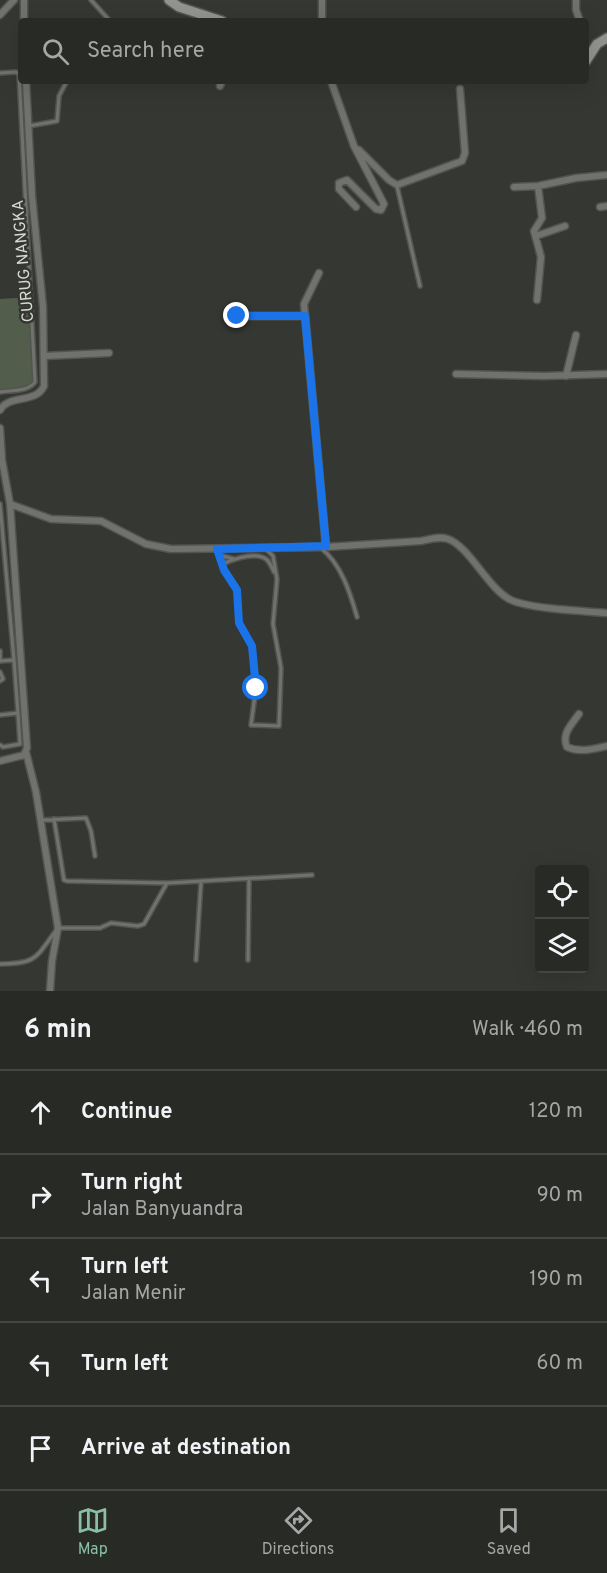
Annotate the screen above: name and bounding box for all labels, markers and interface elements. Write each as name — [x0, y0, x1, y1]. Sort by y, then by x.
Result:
search box — [18, 18, 589, 84]
icon: search — [39, 35, 72, 68]
text: Search here — [87, 38, 205, 65]
street label: CURUG NANGKA — [9, 199, 39, 323]
route end — [223, 302, 249, 328]
route start — [242, 674, 268, 700]
map controls — [535, 865, 589, 973]
button: locate — [535, 865, 589, 919]
button: layers — [535, 919, 589, 973]
text: 6 min — [24, 1014, 92, 1047]
text: Walk · 460 m — [472, 1017, 583, 1043]
icon: ahead — [24, 1096, 57, 1129]
text: Continue — [81, 1099, 172, 1126]
text: 120 m — [529, 1099, 583, 1125]
text: Turn right — [81, 1170, 183, 1197]
icon: right — [24, 1180, 57, 1213]
text: 90 m — [537, 1183, 583, 1209]
text: Jalan Banyuandra — [81, 1197, 243, 1223]
text: Turn left — [81, 1254, 169, 1281]
icon: left — [24, 1264, 57, 1297]
text: 190 m — [529, 1267, 583, 1293]
text: Jalan Menir — [81, 1281, 186, 1307]
icon: left — [24, 1348, 57, 1381]
text: Turn left — [81, 1351, 169, 1378]
text: 60 m — [537, 1351, 583, 1377]
icon: arrive — [24, 1432, 57, 1465]
text: Arrive at destination — [81, 1435, 291, 1462]
tab: Map — [76, 1504, 109, 1560]
tab: Directions — [262, 1504, 334, 1560]
tab: Saved — [487, 1504, 531, 1560]

